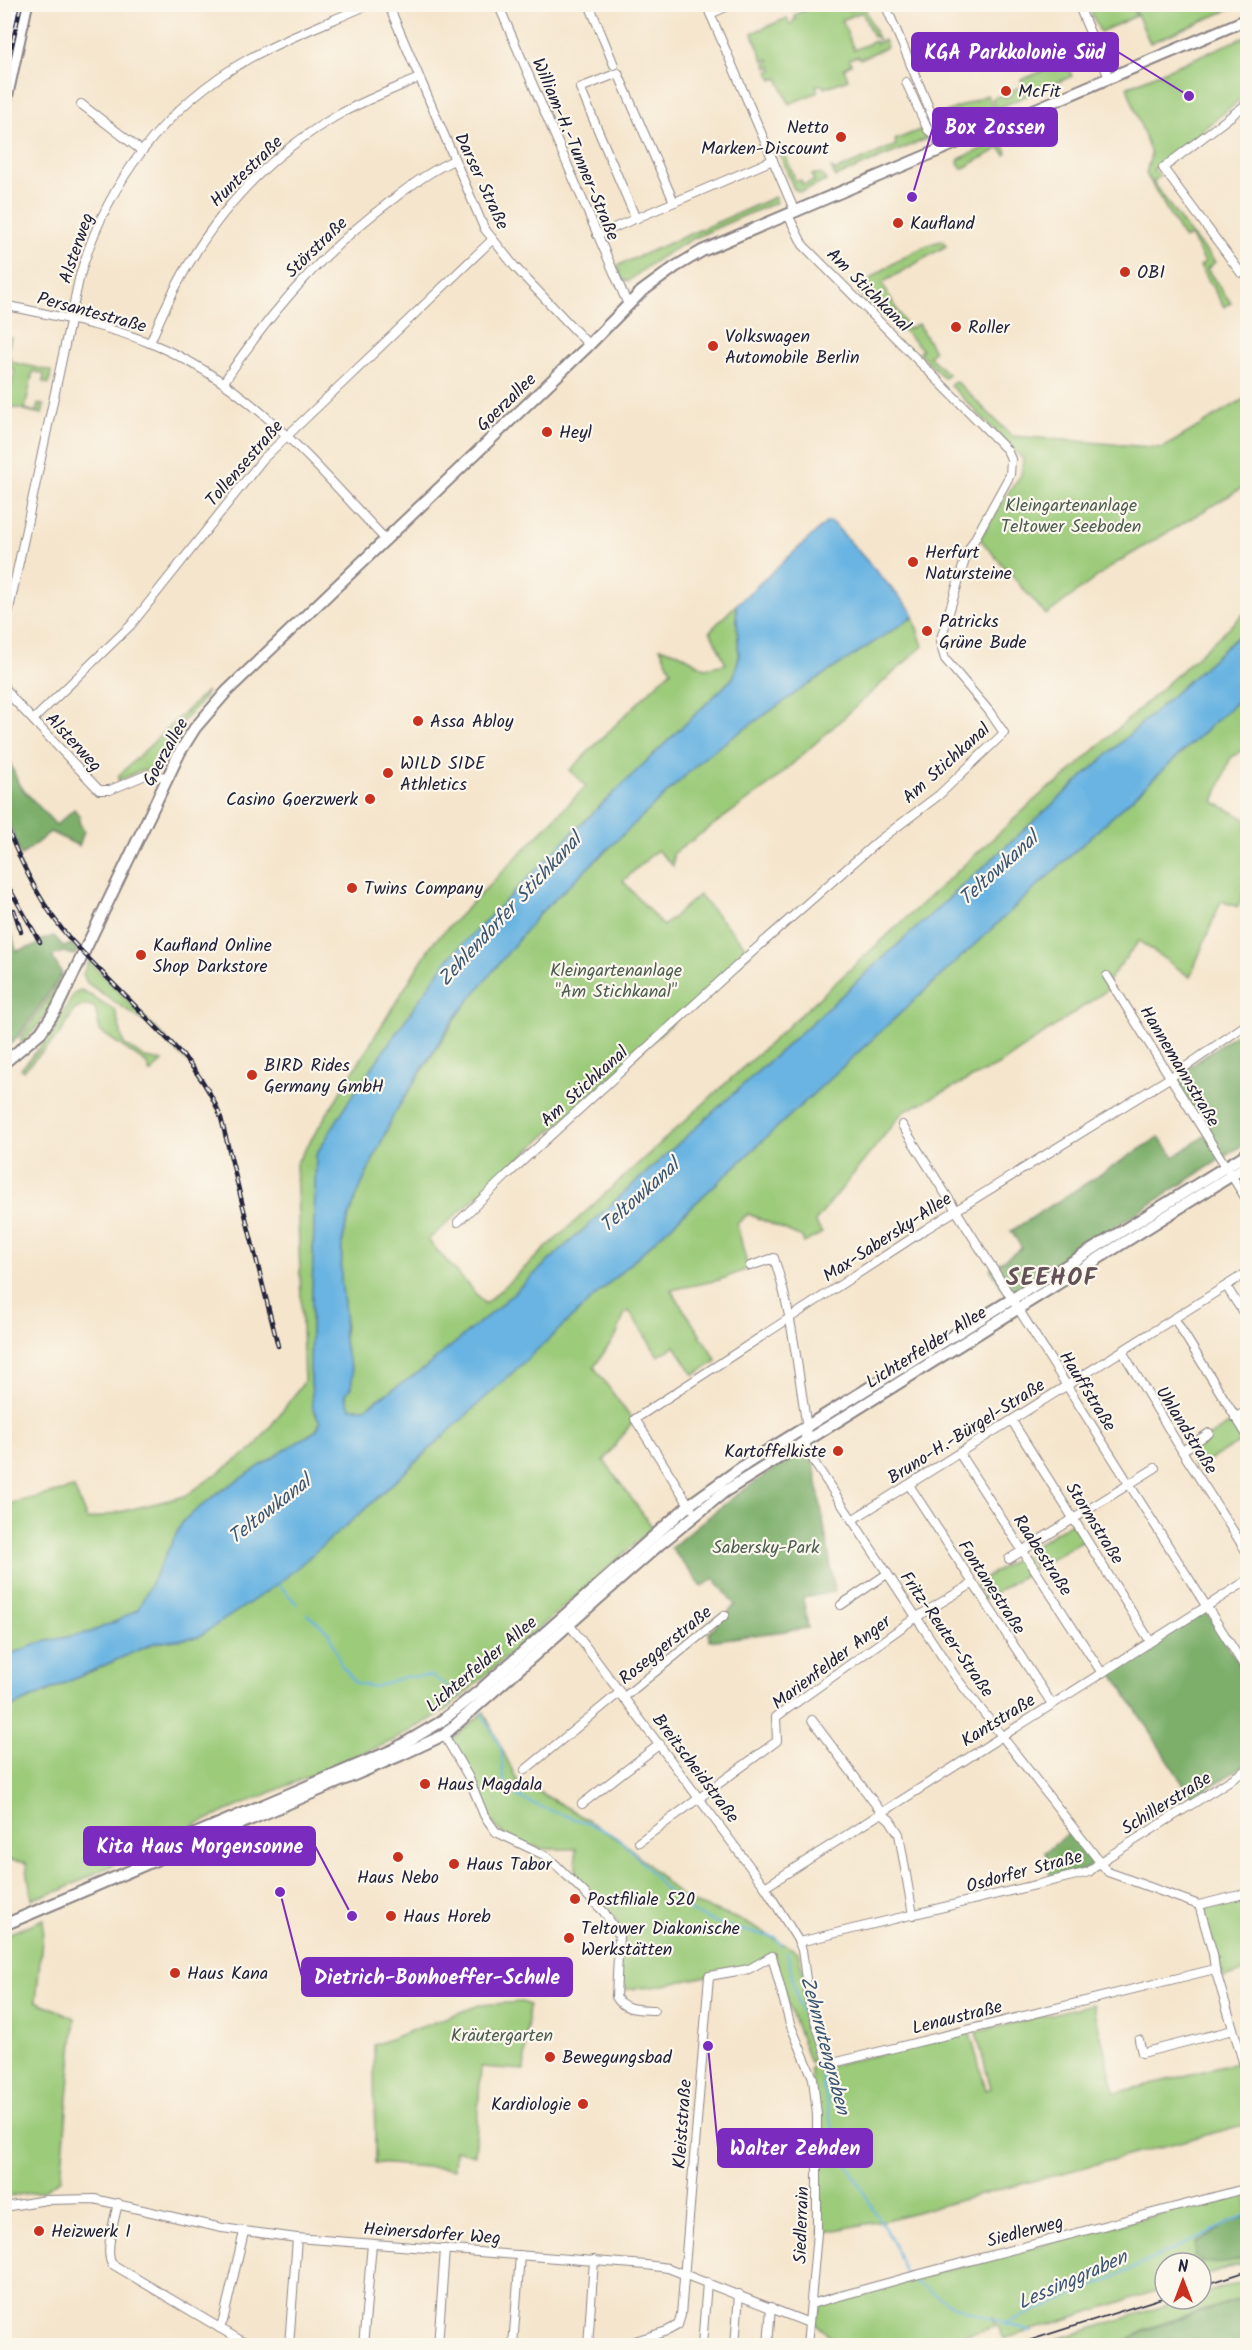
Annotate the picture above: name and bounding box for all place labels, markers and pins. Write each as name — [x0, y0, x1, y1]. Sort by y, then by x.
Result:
callout: KGA Parkkolonie Süd — [912, 33, 1118, 71]
place label: McFit — [1018, 78, 1062, 107]
marker: McFit — [999, 84, 1013, 98]
callout: Box Zossen — [933, 108, 1057, 146]
place label: Netto Marken-Discount — [701, 114, 830, 164]
marker: Netto Marken-Discount — [834, 130, 848, 144]
place label: Kaufland — [910, 210, 976, 239]
marker: Kaufland — [891, 216, 905, 230]
place label: OBI — [1137, 259, 1165, 288]
marker: OBI — [1118, 265, 1132, 279]
place label: Roller — [968, 314, 1011, 343]
marker: Roller — [949, 320, 963, 334]
place label: Volkswagen Automobile Berlin — [725, 323, 859, 373]
marker: Volkswagen Automobile Berlin — [706, 339, 720, 353]
place label: Heyl — [559, 419, 593, 448]
marker: Heyl — [540, 425, 554, 439]
place label: Herfurt Natursteine — [925, 539, 1012, 589]
marker: Herfurt Natursteine — [906, 555, 920, 569]
place label: Patricks Grüne Bude — [939, 608, 1027, 658]
marker: Patricks Grüne Bude — [920, 624, 934, 638]
place label: Assa Abloy — [430, 708, 514, 737]
marker: Assa Abloy — [411, 714, 425, 728]
place label: WILD SIDE Athletics — [400, 750, 486, 800]
marker: WILD SIDE Athletics — [381, 766, 395, 780]
place label: Casino Goerzwerk — [226, 786, 359, 815]
marker: Casino Goerzwerk — [363, 792, 377, 806]
place label: Twins Company — [364, 875, 483, 904]
marker: Twins Company — [345, 881, 359, 895]
place label: Kaufland Online Shop Darkstore — [153, 932, 272, 982]
marker: Kaufland Online Shop Darkstore — [134, 948, 148, 962]
place label: BIRD Rides Germany GmbH — [264, 1052, 384, 1102]
marker: BIRD Rides Germany GmbH — [245, 1068, 259, 1082]
place label: Kartoffelkiste — [724, 1438, 826, 1467]
marker: Kartoffelkiste — [831, 1444, 845, 1458]
place label: Haus Magdala — [437, 1771, 543, 1800]
marker: Haus Magdala — [418, 1777, 432, 1791]
callout: Kita Haus Morgensonne — [84, 1827, 315, 1865]
marker: Haus Nebo — [391, 1850, 405, 1864]
place label: Haus Tabor — [466, 1851, 553, 1880]
marker: Haus Tabor — [447, 1857, 461, 1871]
place label: Haus Nebo — [357, 1864, 439, 1893]
place label: Postfiliale 520 — [587, 1886, 695, 1915]
marker: Postfiliale 520 — [568, 1892, 582, 1906]
place label: Haus Horeb — [403, 1903, 491, 1932]
marker: Haus Horeb — [384, 1909, 398, 1923]
place label: Teltower Diakonische Werkstätten — [581, 1915, 740, 1965]
marker: Teltower Diakonische Werkstätten — [562, 1931, 576, 1945]
callout: Dietrich-Bonhoeffer-Schule — [302, 1958, 572, 1996]
place label: Haus Kana — [187, 1960, 268, 1989]
marker: Haus Kana — [168, 1966, 182, 1980]
place label: Bewegungsbad — [562, 2044, 673, 2073]
marker: Bewegungsbad — [543, 2050, 557, 2064]
place label: Kardiologie — [491, 2091, 571, 2120]
marker: Kardiologie — [576, 2097, 590, 2111]
callout: Walter Zehden — [718, 2129, 872, 2167]
place label: Heizwerk I — [51, 2218, 131, 2247]
marker: Heizwerk I — [32, 2224, 46, 2238]

